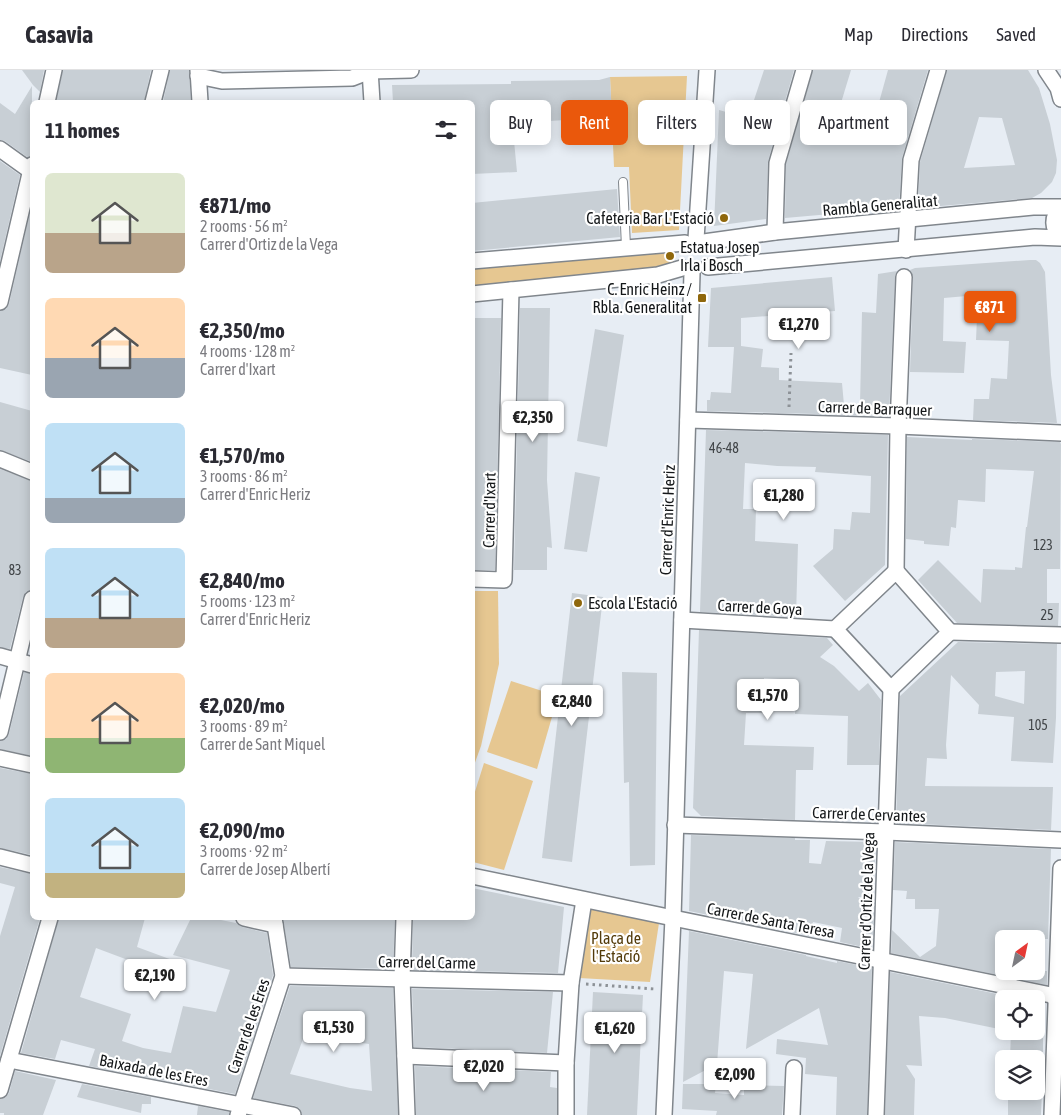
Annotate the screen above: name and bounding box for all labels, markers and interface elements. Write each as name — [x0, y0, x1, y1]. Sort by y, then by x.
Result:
text: Casavia — [25, 21, 93, 48]
text: Map — [844, 24, 873, 45]
text: Directions — [901, 24, 968, 45]
text: Saved — [996, 24, 1036, 45]
chip: Buy — [490, 100, 551, 145]
chip: Rent — [561, 100, 628, 145]
chip: Filters — [638, 100, 715, 145]
chip: New — [725, 100, 790, 145]
chip: Apartment — [800, 100, 907, 145]
icon: filters — [432, 116, 460, 144]
text: 11 homes — [45, 118, 120, 142]
street label: Rambla Generalitat — [822, 191, 939, 219]
icon: home — [85, 193, 145, 253]
text: €871/mo — [200, 193, 271, 217]
place label: Cafeteria Bar L'Estació — [586, 209, 714, 227]
marker: Cafeteria Bar L'Estació — [718, 212, 730, 224]
text: 2 rooms · 56 m² — [200, 217, 288, 235]
text: Carrer d'Ortiz de la Vega — [200, 235, 338, 253]
place label: Estatua Josep Irla i Bosch — [680, 238, 760, 274]
marker: Estatua Josep Irla i Bosch — [664, 250, 676, 262]
place label: C. Enric Heinz / Rbla. Generalitat — [593, 280, 693, 316]
pin: €871 — [960, 290, 1020, 333]
marker: C. Enric Heinz / Rbla. Generalitat — [696, 292, 708, 304]
text: €871 — [975, 298, 1005, 316]
pin: €1,270 — [758, 308, 840, 350]
text: €1,270 — [779, 315, 819, 333]
icon: home — [85, 318, 145, 378]
text: €2,350/mo — [200, 318, 285, 342]
text: 4 rooms · 128 m² — [200, 342, 295, 360]
text: Carrer d'Ixart — [200, 360, 276, 378]
street label: Carrer de Barraquer — [818, 397, 933, 420]
pin: €2,350 — [492, 400, 574, 443]
text: €2,350 — [513, 408, 553, 426]
house number: 46-48 — [709, 440, 739, 456]
icon: home — [85, 443, 145, 503]
text: €1,570/mo — [200, 443, 285, 467]
street label: Carrer d'Enric Heriz — [656, 464, 678, 575]
text: 3 rooms · 86 m² — [200, 467, 288, 485]
street label: Carrer d'Ixart — [479, 472, 499, 548]
pin: €1,280 — [743, 478, 825, 521]
text: Carrer d'Enric Heriz — [200, 485, 310, 503]
text: €1,280 — [764, 486, 804, 504]
house number: 123 — [1033, 537, 1053, 553]
house number: 83 — [8, 562, 22, 578]
icon: home — [85, 568, 145, 628]
text: €2,840/mo — [200, 568, 285, 592]
text: 5 rooms · 123 m² — [200, 592, 295, 610]
place label: Escola L'Estació — [588, 594, 677, 612]
street label: Carrer de Goya — [717, 596, 803, 619]
marker: Escola L'Estació — [572, 597, 584, 609]
house number: 25 — [1040, 607, 1054, 623]
text: Carrer d'Enric Heriz — [200, 610, 310, 628]
pin: €1,570 — [727, 678, 809, 721]
pin: €2,840 — [531, 684, 613, 727]
text: €1,570 — [748, 686, 788, 704]
text: €2,840 — [552, 692, 592, 710]
icon: home — [85, 693, 145, 753]
text: €2,020/mo — [200, 693, 285, 717]
text: 3 rooms · 89 m² — [200, 717, 288, 735]
house number: 105 — [1028, 717, 1048, 733]
text: Carrer de Sant Miquel — [200, 735, 325, 753]
street label: Carrer de Cervantes — [812, 803, 926, 825]
icon: home — [85, 818, 145, 878]
text: €2,090/mo — [200, 818, 285, 842]
street label: Carrer d'Ortiz de la Vega — [855, 832, 878, 970]
text: 3 rooms · 92 m² — [200, 842, 288, 860]
text: Carrer de Josep Albertí — [200, 860, 330, 878]
street label: Carrer de Santa Teresa — [706, 899, 836, 941]
park label: Plaça de l'Estació — [591, 929, 641, 965]
north arrow — [995, 930, 1045, 980]
map controls — [995, 930, 1045, 1100]
street label: Carrer del Carme — [378, 952, 476, 972]
pin: €2,190 — [114, 958, 196, 1001]
text: €2,190 — [135, 966, 175, 984]
street label: Carrer de les Eres — [223, 976, 273, 1076]
button: locate — [995, 990, 1045, 1040]
pin: €1,530 — [293, 1010, 375, 1053]
pin: €1,620 — [574, 1012, 656, 1054]
text: €1,530 — [314, 1018, 354, 1036]
text: €1,620 — [595, 1019, 635, 1037]
pin: €2,020 — [443, 1050, 525, 1092]
button: layers — [995, 1050, 1045, 1100]
street label: Baixada de les Eres — [98, 1051, 210, 1089]
text: €2,020 — [464, 1057, 504, 1075]
pin: €2,090 — [694, 1058, 776, 1100]
text: €2,090 — [715, 1065, 755, 1083]

